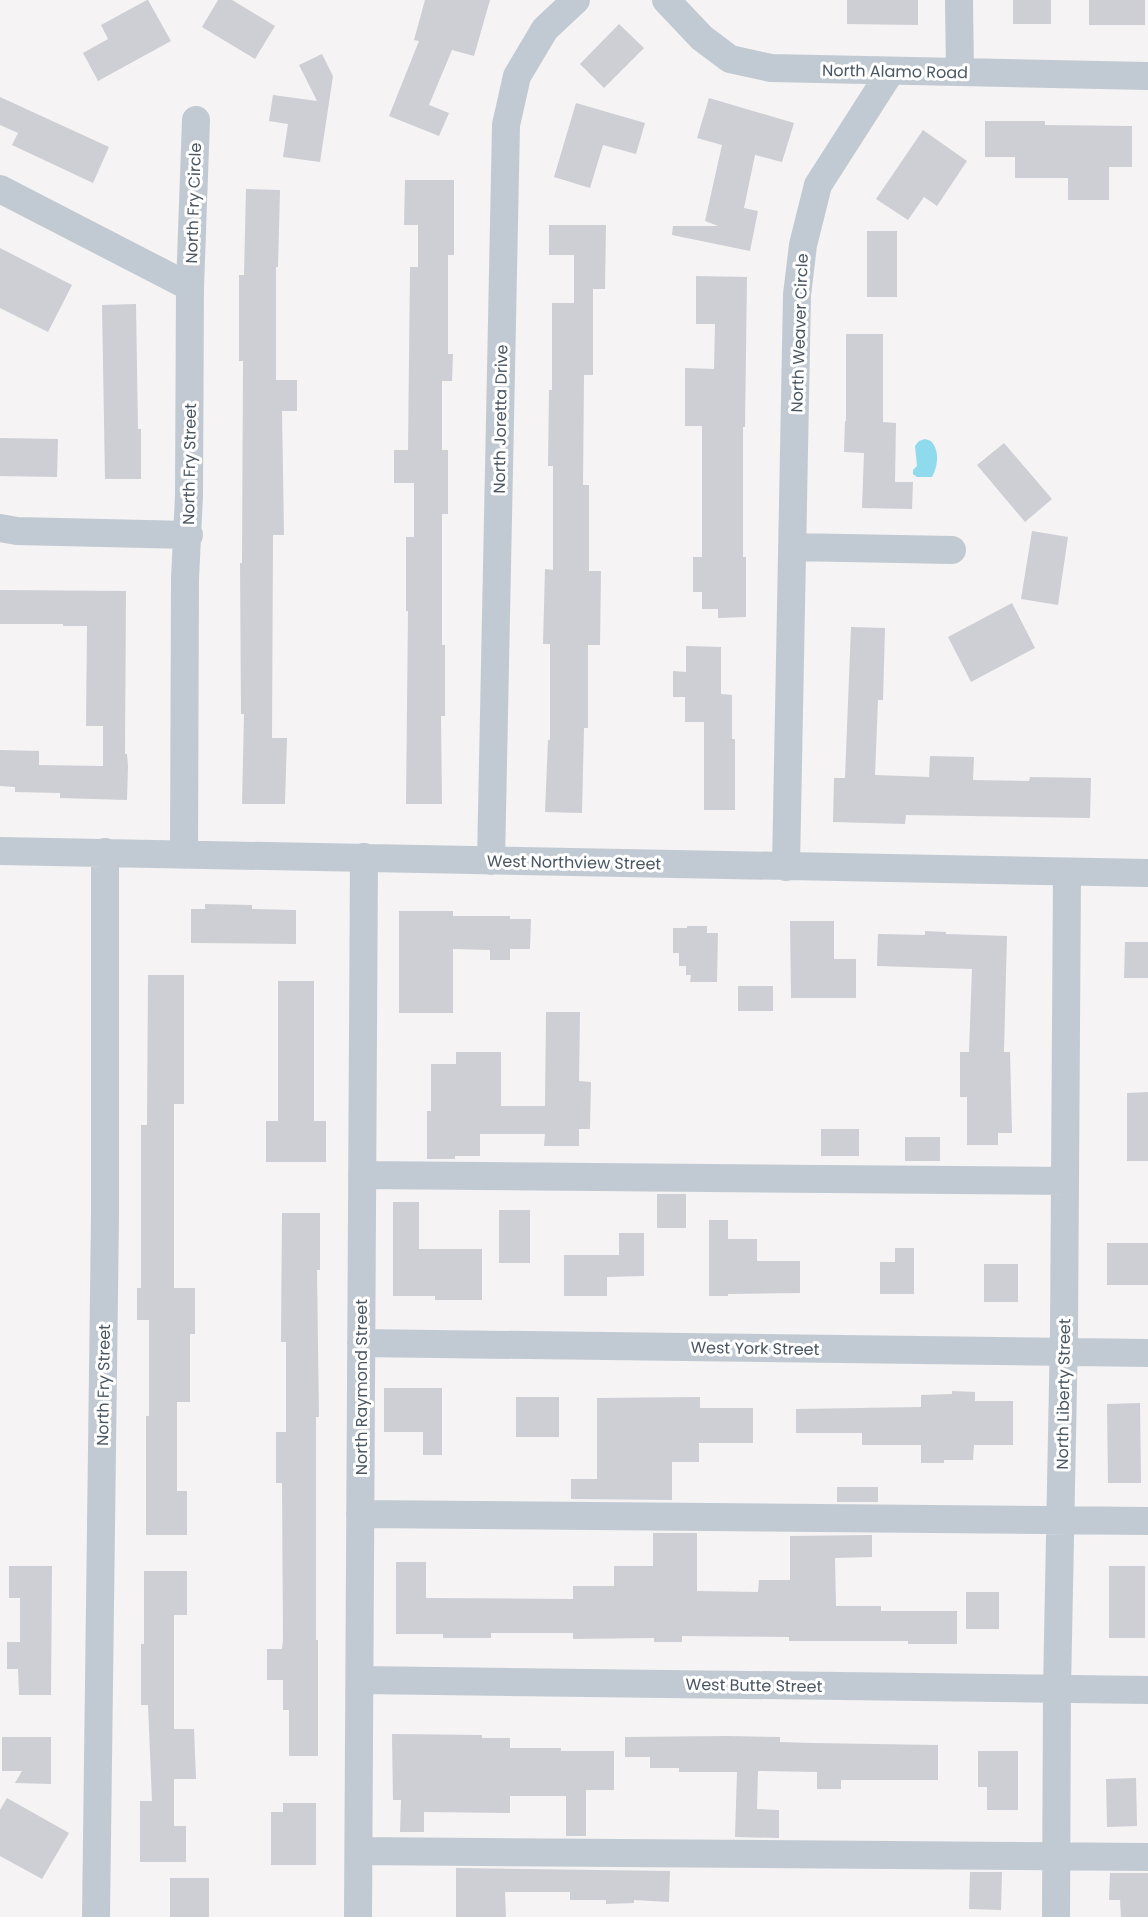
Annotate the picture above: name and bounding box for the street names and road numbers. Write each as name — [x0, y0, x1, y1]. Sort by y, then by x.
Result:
street label: North Alamo Road — [822, 59, 968, 84]
street label: North Fry Circle — [180, 142, 207, 264]
street label: North Weaver Circle — [785, 253, 814, 413]
street label: North Joretta Drive — [488, 344, 513, 494]
street label: North Fry Street — [177, 403, 202, 525]
street label: West Northview Street — [487, 849, 662, 876]
street label: North Raymond Street — [350, 1299, 373, 1475]
street label: North Liberty Street — [1051, 1318, 1076, 1470]
street label: North Fry Street — [91, 1324, 116, 1446]
street label: West York Street — [690, 1336, 820, 1361]
street label: West Butte Street — [685, 1673, 823, 1698]

